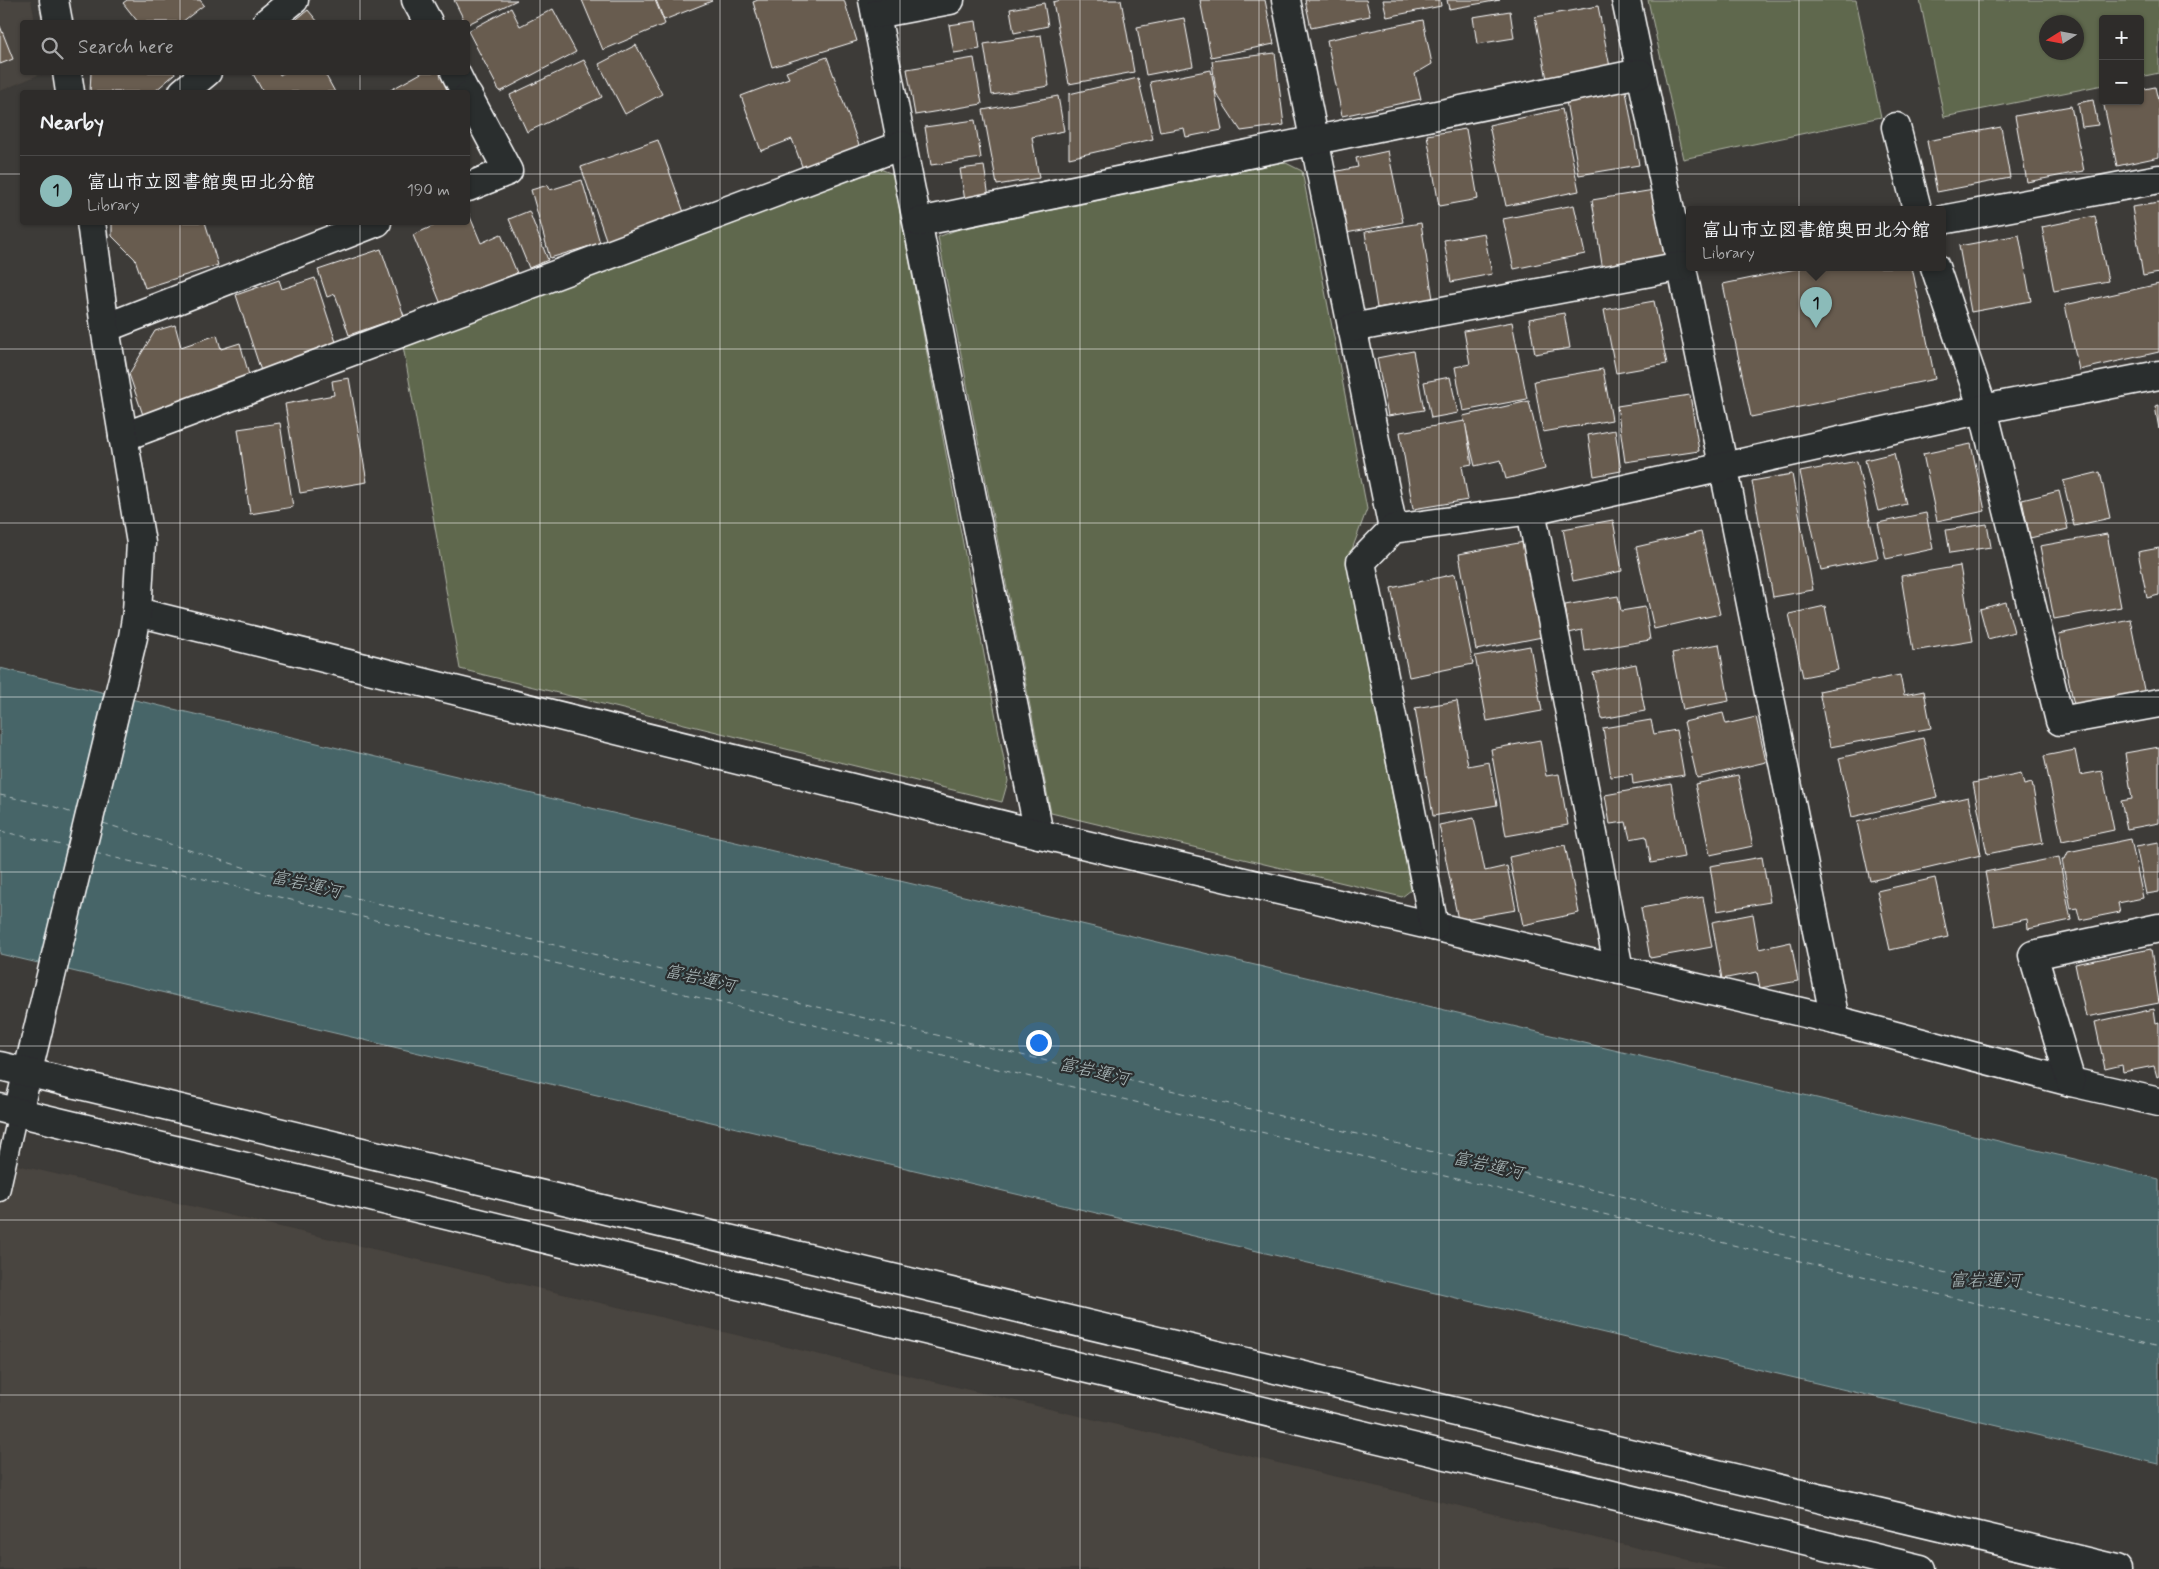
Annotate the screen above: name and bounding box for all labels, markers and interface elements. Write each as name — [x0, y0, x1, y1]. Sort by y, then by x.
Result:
north arrow — [2039, 15, 2084, 60]
map controls — [2099, 15, 2144, 105]
button: + — [2099, 15, 2144, 60]
search box — [20, 20, 470, 75]
icon: search — [38, 34, 66, 62]
text: Search here — [78, 35, 174, 60]
button: − — [2099, 60, 2144, 105]
text: Nearby — [40, 109, 104, 137]
text: 富山市立図書館奥田北分館 — [87, 170, 315, 195]
text: 1 — [52, 180, 60, 201]
text: 190 m — [407, 180, 450, 201]
text: Library — [87, 195, 140, 216]
popup — [1686, 206, 1946, 271]
text: 富山市立図書館奥田北分館 — [1702, 218, 1930, 243]
text: Library — [1702, 243, 1755, 264]
pin: 1 — [1800, 287, 1832, 328]
water label: 富岩運河 — [268, 865, 346, 905]
water label: 富岩運河 — [662, 959, 740, 999]
your location — [1026, 1030, 1052, 1056]
water label: 富岩運河 — [1056, 1052, 1134, 1092]
water label: 富岩運河 — [1450, 1146, 1528, 1186]
water label: 富岩運河 — [1949, 1269, 2024, 1293]

